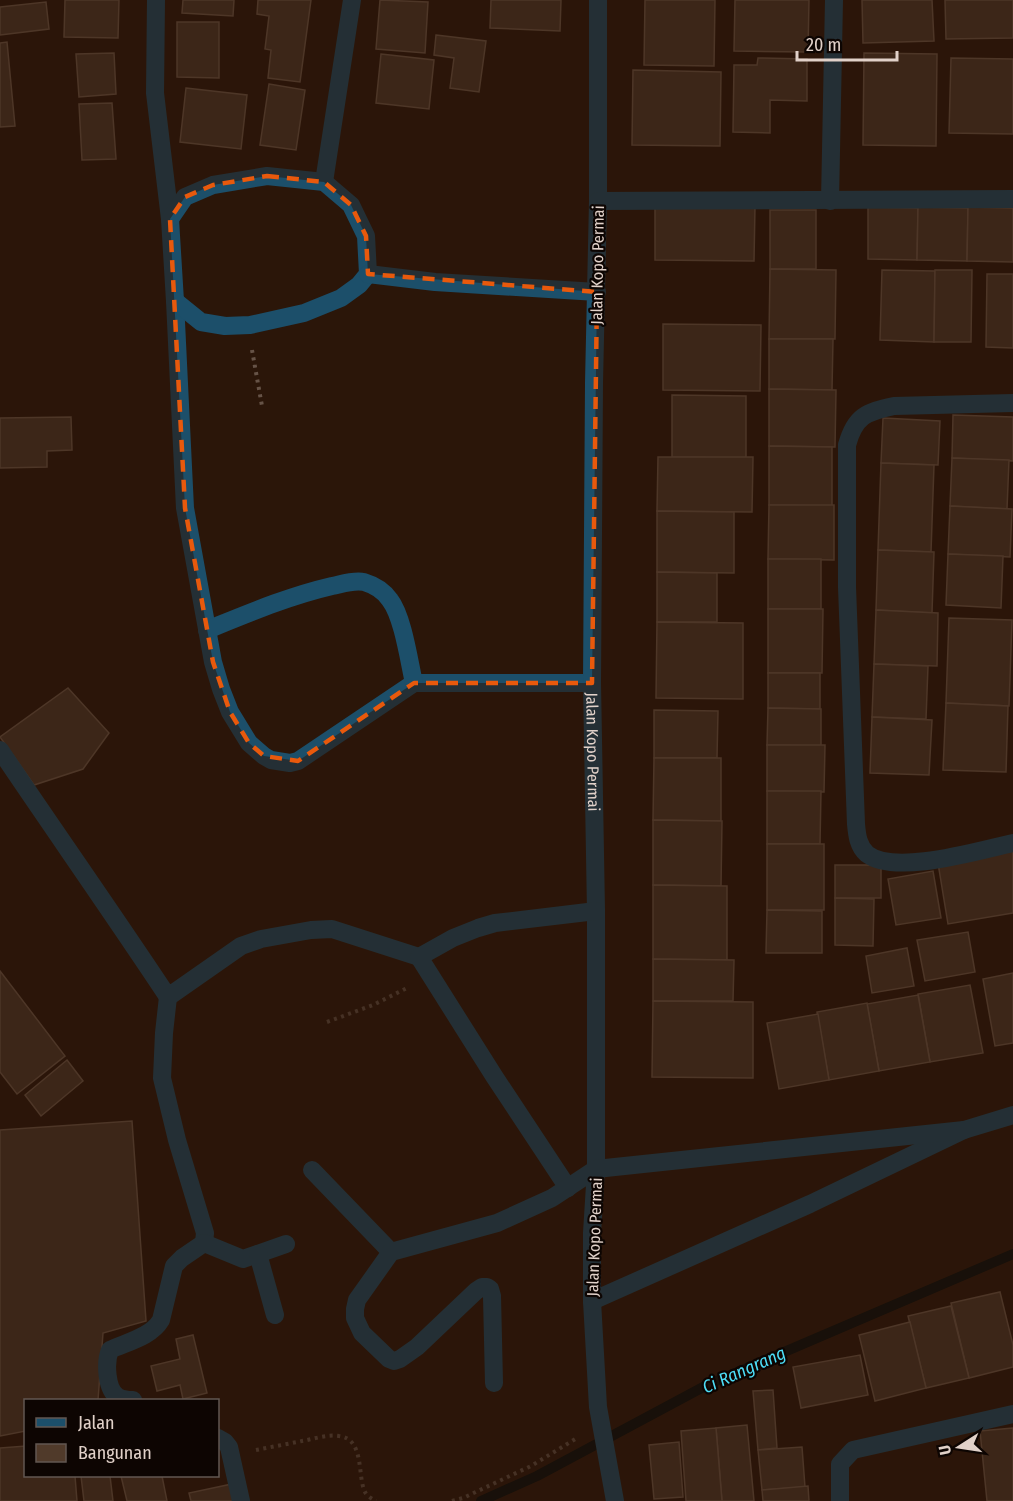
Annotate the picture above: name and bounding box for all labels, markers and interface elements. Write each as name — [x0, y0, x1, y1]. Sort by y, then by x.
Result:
scale bar — [797, 24, 898, 62]
text: 20 m — [806, 34, 841, 56]
street label: Jalan Kopo Permai — [587, 205, 608, 325]
street label: Jalan Kopo Permai — [582, 692, 603, 812]
street label: Jalan Kopo Permai — [583, 1177, 606, 1297]
water label: Ci Rangrang — [699, 1342, 789, 1398]
legend — [24, 1399, 219, 1477]
text: Jalan — [78, 1412, 115, 1434]
north arrow — [929, 1417, 989, 1477]
text: Bangunan — [78, 1442, 152, 1464]
text: U — [935, 1443, 955, 1457]

